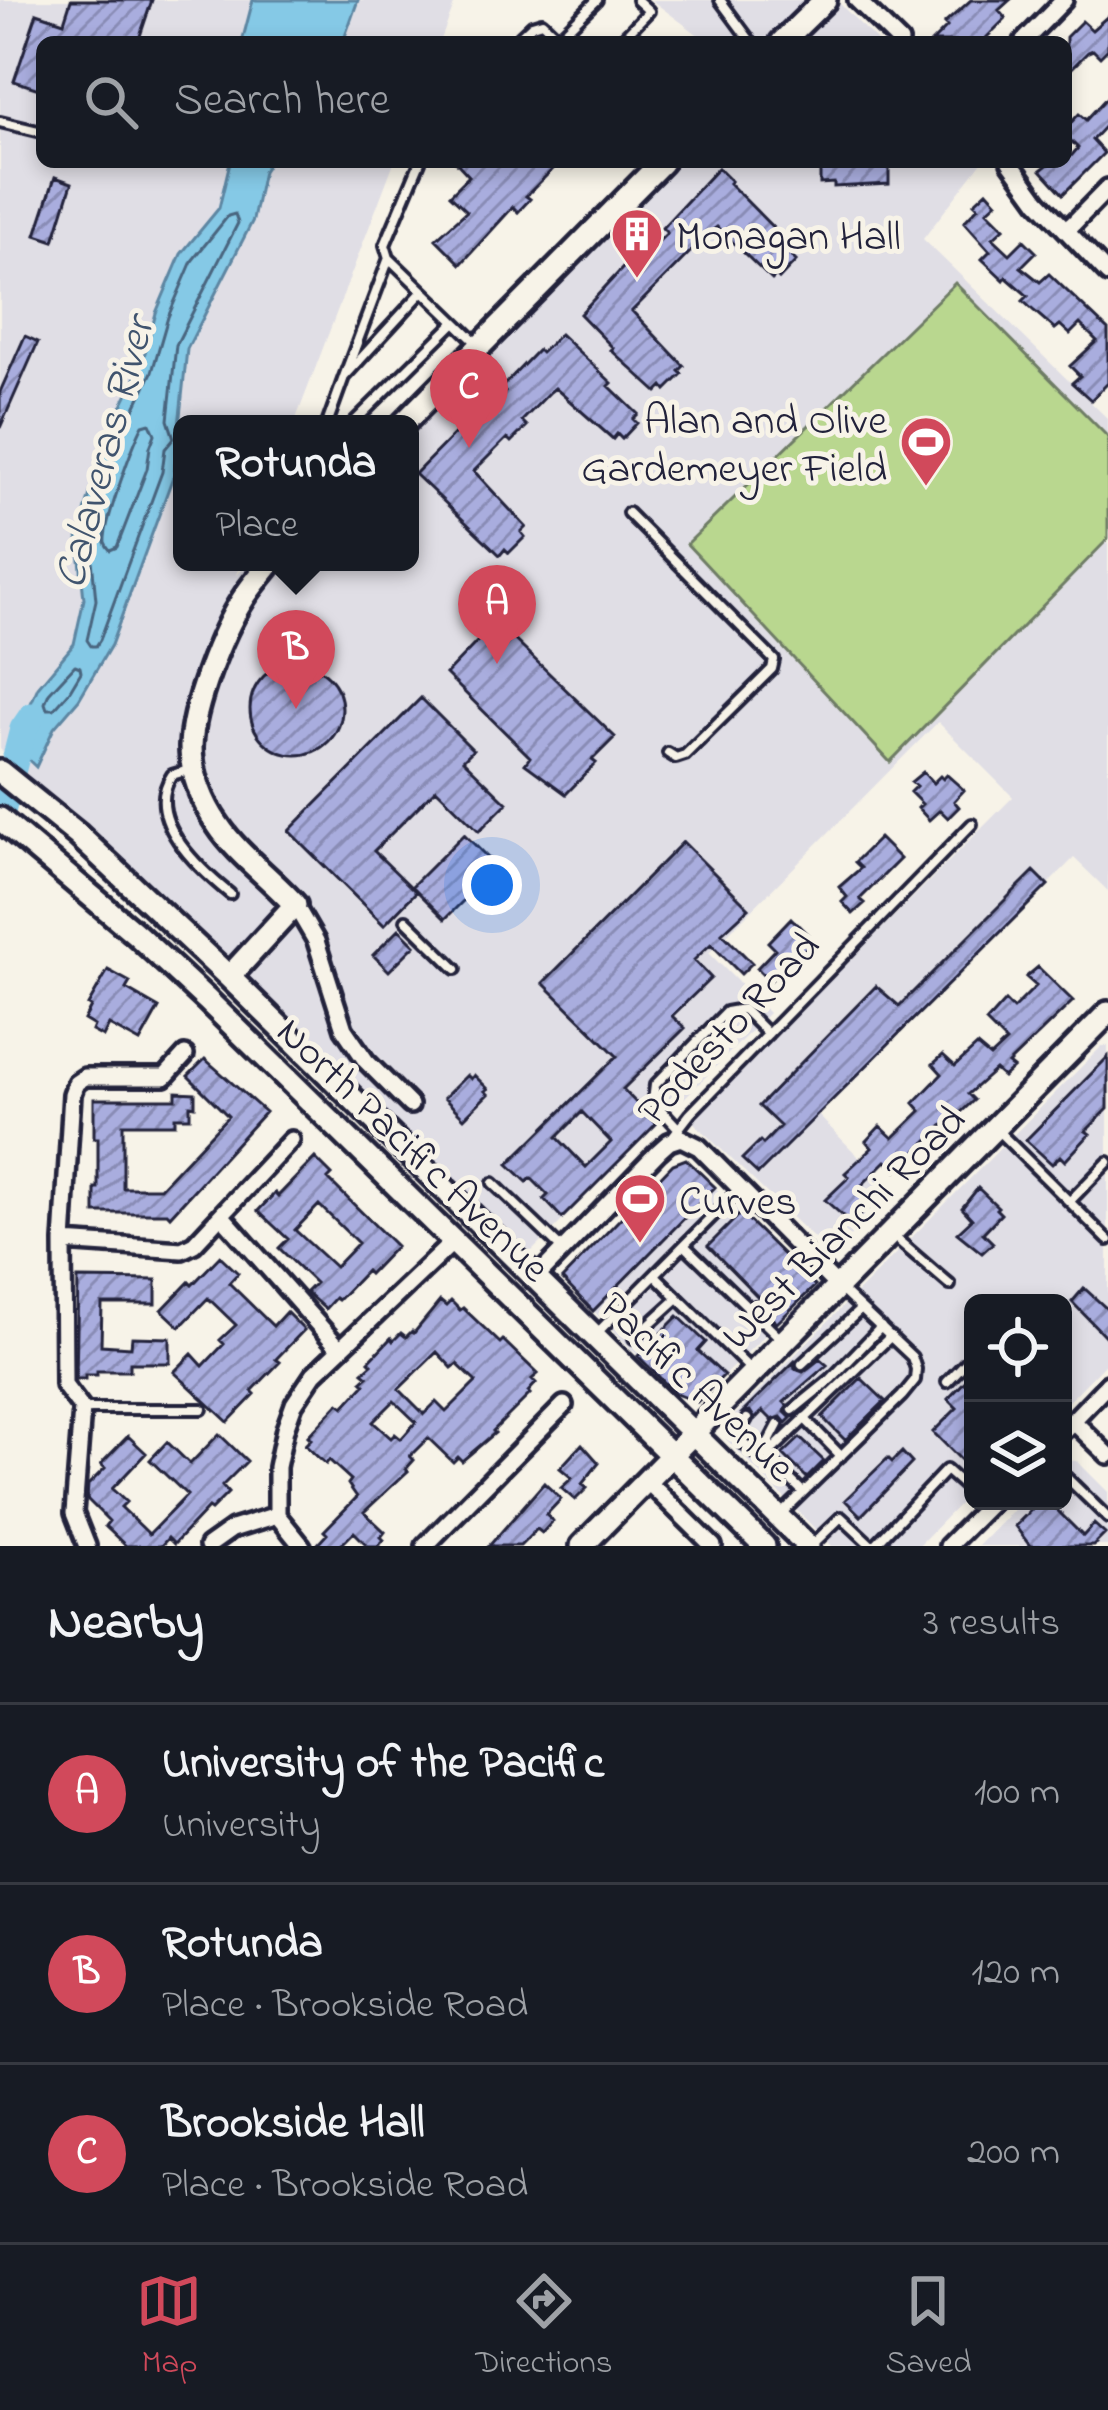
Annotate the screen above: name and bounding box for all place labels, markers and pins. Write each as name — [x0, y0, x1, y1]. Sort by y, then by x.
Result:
building icon: Monagan Hall — [609, 206, 665, 280]
place label: Monagan Hall — [676, 208, 901, 269]
pin: C — [430, 349, 508, 448]
place label: Alan and Olive Gardemeyer Field — [581, 392, 887, 501]
sports icon: Alan and Olive Gardemeyer Field — [898, 414, 954, 488]
pin: A — [458, 565, 536, 664]
pin: B — [257, 610, 335, 709]
sports icon: Curves — [612, 1171, 668, 1245]
place label: Curves — [679, 1173, 797, 1234]

